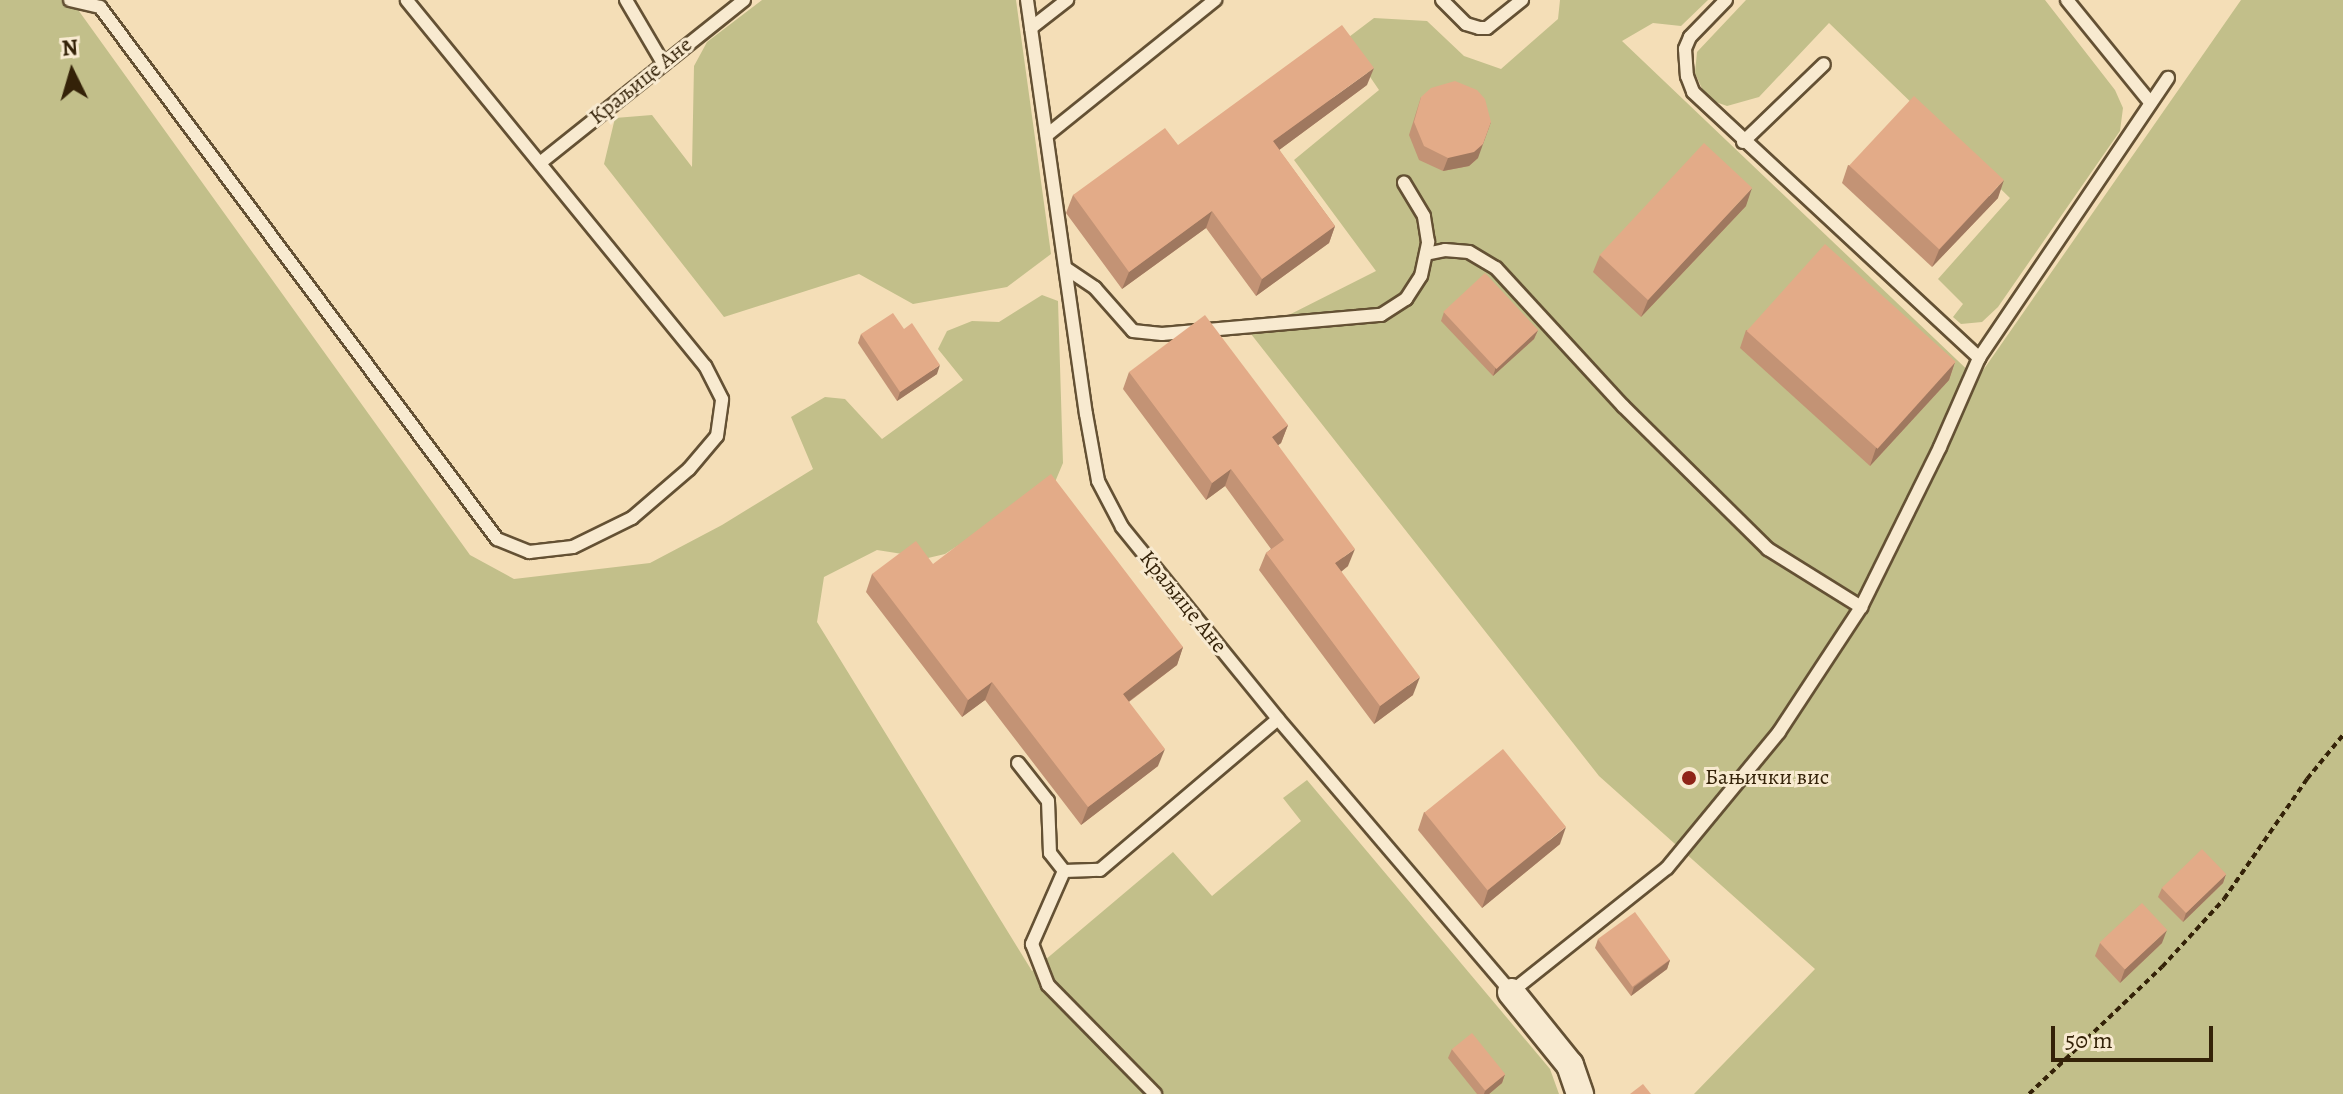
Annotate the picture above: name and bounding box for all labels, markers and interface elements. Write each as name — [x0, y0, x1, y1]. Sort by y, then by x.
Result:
north arrow — [32, 32, 112, 112]
text: N — [61, 32, 79, 64]
street label: Краљице Ане — [584, 32, 698, 130]
street label: Краљице Ане — [1134, 545, 1232, 659]
place label: Бањички вис — [1705, 765, 1829, 791]
marker: Бањички вис — [1680, 769, 1698, 787]
scale bar — [2055, 1010, 2217, 1060]
text: 50 m — [2065, 1024, 2113, 1056]

